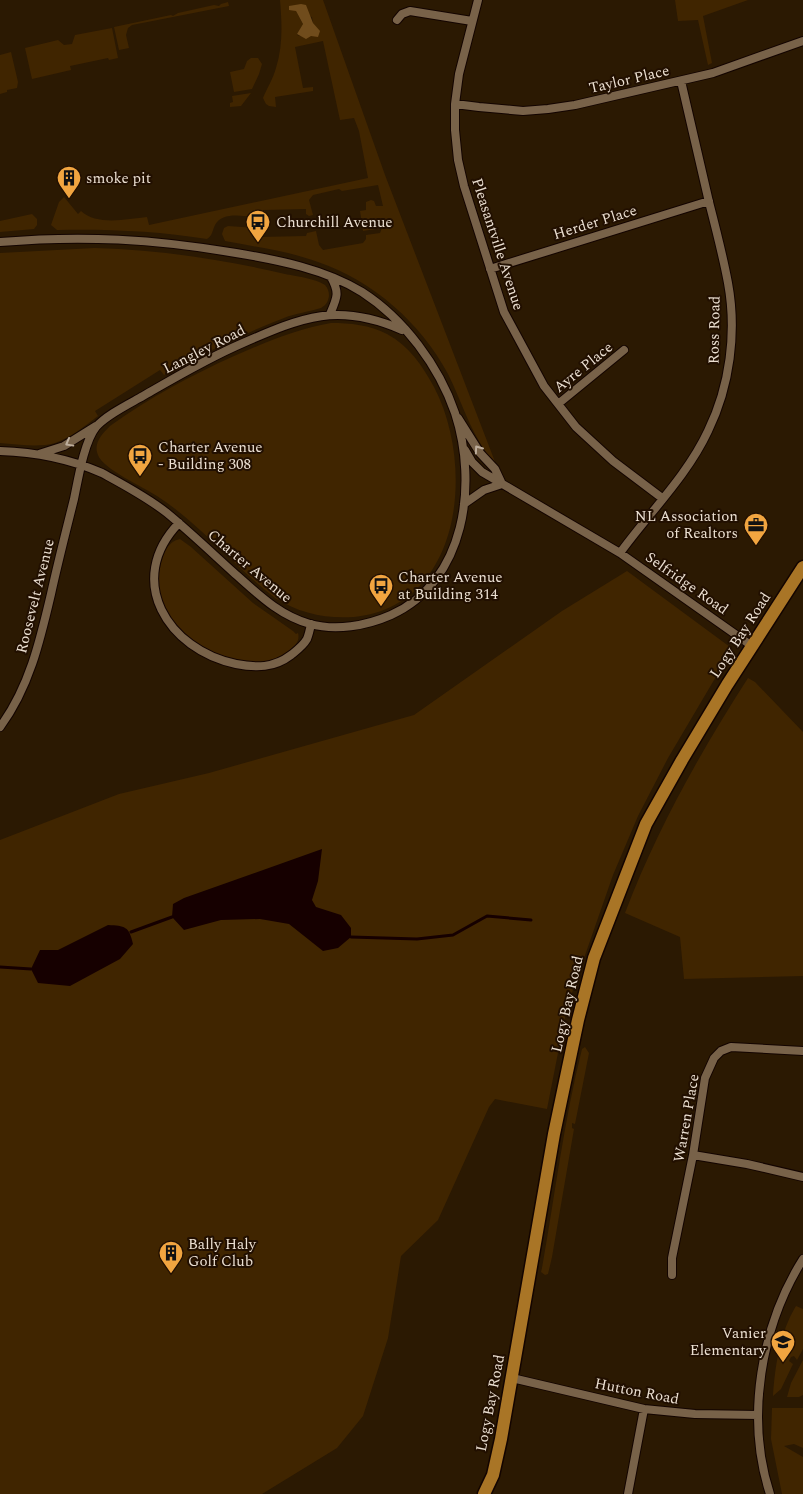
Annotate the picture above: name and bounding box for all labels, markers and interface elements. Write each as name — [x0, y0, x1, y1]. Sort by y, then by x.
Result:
street label: Taylor Place — [587, 59, 672, 100]
building icon: smoke pit — [56, 165, 82, 199]
place label: smoke pit — [86, 167, 151, 190]
street label: Pleasantville Avenue — [465, 175, 530, 313]
street label: Herder Place — [550, 199, 640, 246]
bus stop icon: Churchill Avenue — [245, 209, 271, 243]
place label: Churchill Avenue — [276, 211, 393, 234]
street label: Ross Road — [702, 296, 727, 364]
street label: Langley Road — [159, 319, 250, 380]
street label: Ayre Place — [549, 336, 618, 399]
place label: Charter Avenue - Building 308 — [158, 436, 263, 476]
one-way arrow — [65, 437, 74, 447]
bus stop icon: Charter Avenue - Building 308 — [127, 443, 153, 477]
one-way arrow — [475, 445, 484, 455]
place label: NL Association of Realtors — [635, 505, 738, 545]
office icon: NL Association of Realtors — [743, 512, 769, 546]
street label: Charter Avenue — [202, 524, 297, 609]
street label: Roosevelt Avenue — [10, 536, 61, 656]
street label: Selfridge Road — [640, 546, 733, 621]
place label: Charter Avenue at Building 314 — [398, 566, 503, 606]
bus stop icon: Charter Avenue at Building 314 — [368, 573, 394, 607]
street label: Logy Bay Road — [704, 588, 777, 683]
street label: Logy Bay Road — [545, 953, 590, 1055]
street label: Warren Place — [667, 1072, 706, 1164]
place label: Bally Haly Golf Club — [188, 1233, 257, 1273]
building icon: Bally Haly Golf Club — [158, 1240, 184, 1274]
place label: Vanier Elementary — [690, 1322, 767, 1362]
school or university icon: Vanier Elementary — [770, 1329, 796, 1363]
street label: Logy Bay Road — [470, 1352, 511, 1454]
street label: Hutton Road — [593, 1372, 681, 1411]

